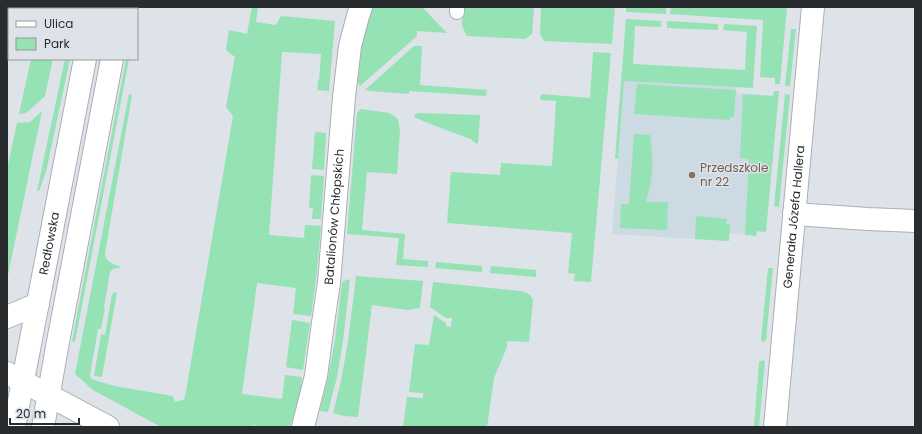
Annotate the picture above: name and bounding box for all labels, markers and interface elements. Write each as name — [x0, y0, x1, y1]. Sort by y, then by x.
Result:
legend — [8, 8, 138, 60]
text: Ulica — [44, 15, 73, 32]
text: Park — [44, 35, 71, 52]
street label: Generała Józefa Hallera — [779, 145, 808, 289]
street label: Batalionów Chłopskich — [320, 148, 348, 285]
place label: Przedszkole nr 22 — [700, 159, 768, 190]
marker: Przedszkole nr 22 — [687, 170, 697, 180]
street label: Redłowska — [35, 210, 63, 276]
scale bar — [10, 400, 79, 426]
text: 20 m — [16, 405, 46, 422]

